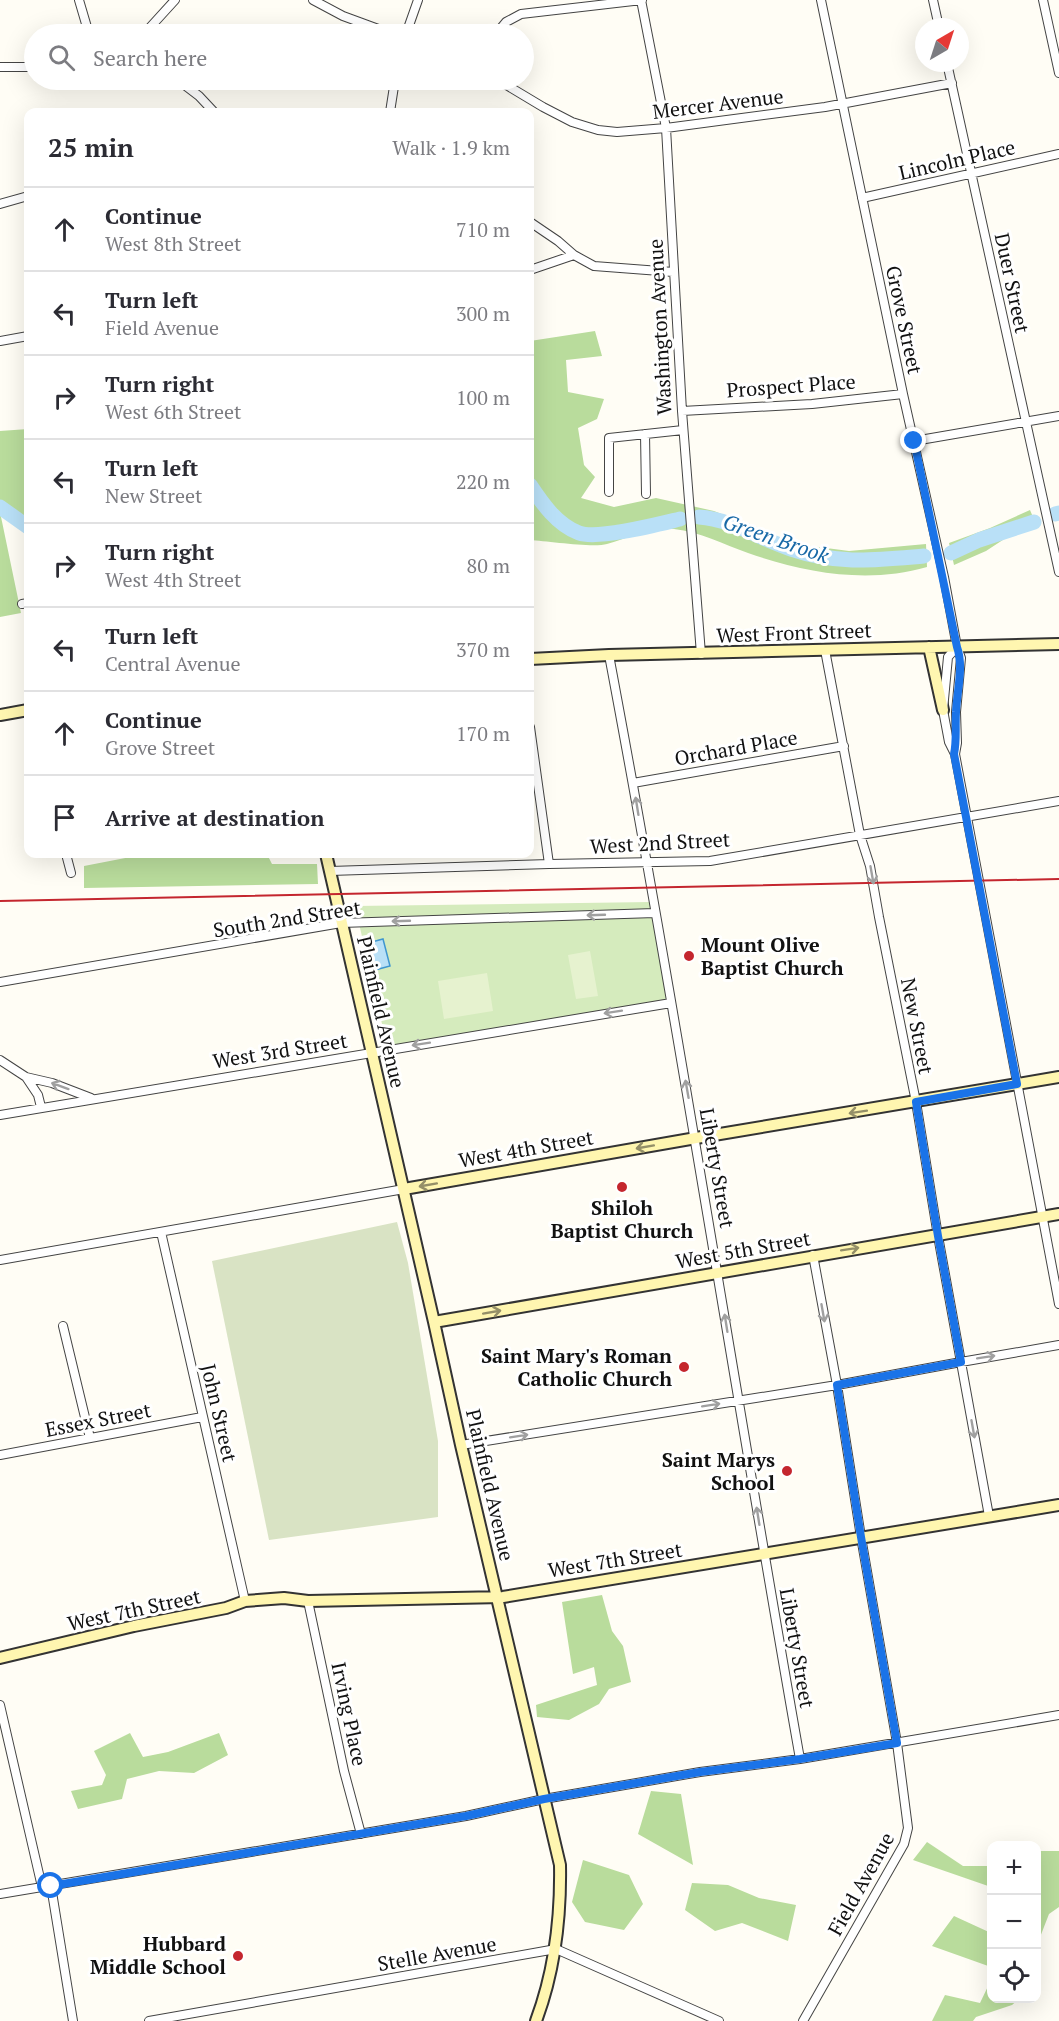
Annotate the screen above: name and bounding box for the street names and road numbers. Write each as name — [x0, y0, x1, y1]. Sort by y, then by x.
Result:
street label: Mercer Avenue — [651, 82, 785, 125]
street label: Lincoln Place — [896, 133, 1018, 186]
street label: Duer Street — [989, 230, 1036, 336]
street label: Washington Avenue — [641, 238, 678, 416]
street label: Grove Street — [880, 263, 929, 377]
street label: Prospect Place — [726, 368, 856, 403]
street label: West Front Street — [716, 616, 873, 649]
street label: Orchard Place — [672, 723, 799, 772]
street label: West 2nd Street — [589, 825, 731, 860]
street label: South 2nd Street — [211, 893, 363, 944]
street label: Plainfield Avenue — [351, 933, 412, 1090]
street label: New Street — [895, 975, 940, 1077]
street label: West 3rd Street — [211, 1026, 350, 1074]
street label: Liberty Street — [694, 1106, 741, 1231]
street label: West 4th Street — [456, 1123, 596, 1174]
street label: West 5th Street — [673, 1224, 813, 1275]
street label: John Street — [195, 1361, 244, 1465]
street label: Essex Street — [43, 1396, 154, 1443]
street label: Plainfield Avenue — [460, 1406, 521, 1563]
street label: West 7th Street — [546, 1535, 685, 1583]
street label: West 7th Street — [65, 1582, 204, 1637]
street label: Liberty Street — [774, 1586, 821, 1711]
street label: Irving Place — [325, 1659, 374, 1768]
street label: Field Avenue — [821, 1827, 900, 1940]
street label: Stelle Avenue — [375, 1930, 498, 1977]

